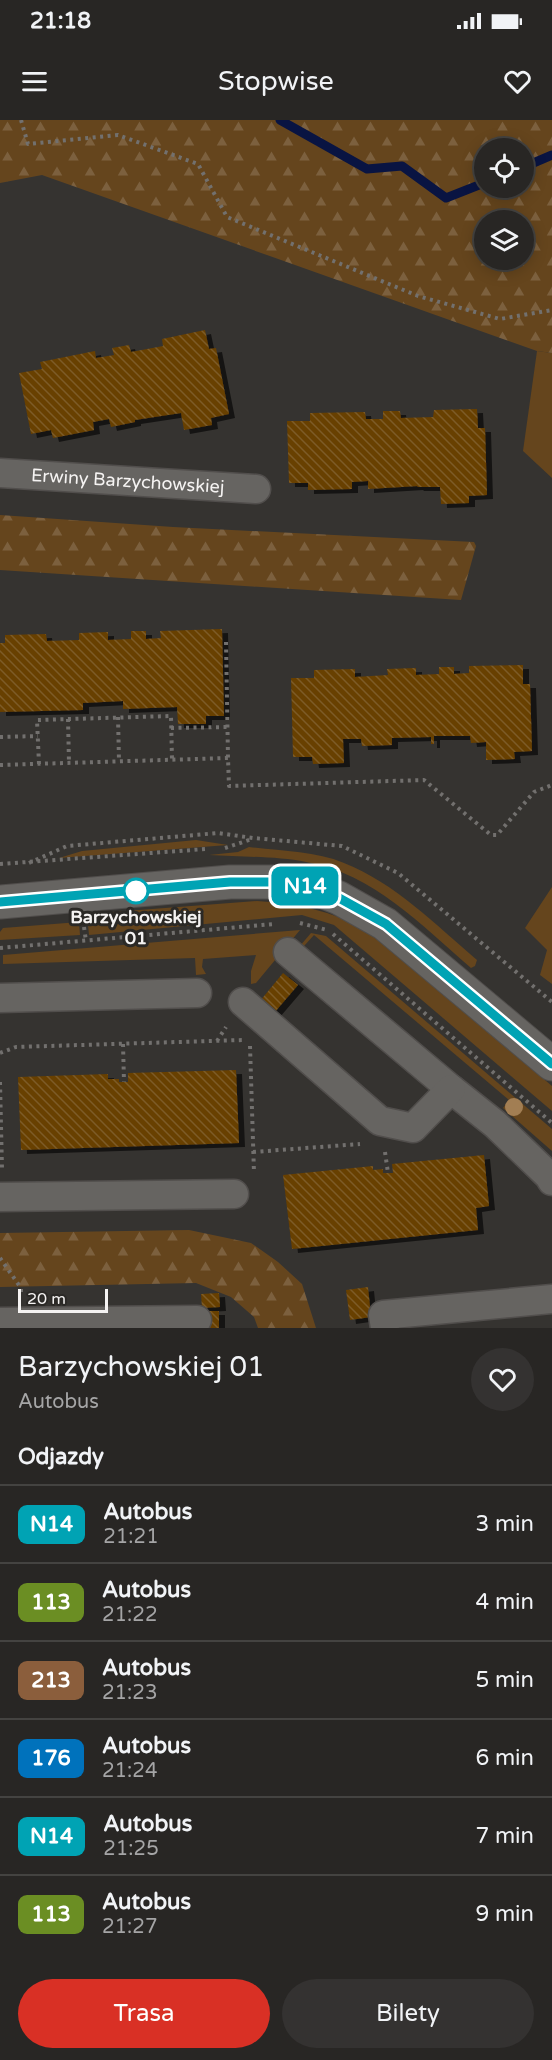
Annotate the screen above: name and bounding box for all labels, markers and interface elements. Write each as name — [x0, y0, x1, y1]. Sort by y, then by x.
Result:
text: 21:18 — [30, 8, 91, 34]
icon: menu — [18, 65, 51, 98]
text: Stopwise — [218, 65, 334, 98]
icon: heart — [501, 65, 534, 98]
map controls — [474, 138, 534, 270]
button: locate — [474, 138, 534, 198]
button: layers — [474, 210, 534, 270]
street label: Erwiny Barzychowskiej — [30, 464, 225, 498]
line badge: N14 — [270, 866, 340, 906]
text: N14 — [283, 874, 327, 899]
marker: Barzychowskiej 01 — [123, 878, 149, 904]
place label: Barzychowskiej 01 — [70, 906, 202, 949]
scale bar — [18, 1286, 108, 1314]
text: 20 m — [27, 1289, 66, 1309]
button: heart — [471, 1348, 534, 1411]
text: Barzychowskiej 01 — [18, 1350, 265, 1384]
text: Autobus — [18, 1390, 99, 1414]
text: Odjazdy — [18, 1444, 104, 1470]
text: Autobus — [103, 1499, 192, 1525]
text: 3 min — [475, 1511, 534, 1537]
text: N14 — [30, 1512, 73, 1537]
text: 21:21 — [103, 1525, 159, 1549]
text: Autobus — [102, 1577, 191, 1603]
text: 4 min — [475, 1589, 534, 1615]
text: 113 — [31, 1590, 71, 1615]
text: 21:22 — [102, 1603, 157, 1627]
text: Autobus — [102, 1655, 191, 1681]
text: 5 min — [475, 1667, 534, 1693]
text: 213 — [31, 1668, 71, 1693]
text: 21:23 — [102, 1681, 157, 1705]
text: Autobus — [102, 1733, 191, 1759]
text: 6 min — [475, 1745, 534, 1771]
text: 176 — [31, 1746, 71, 1771]
text: 21:24 — [102, 1759, 157, 1783]
text: Autobus — [103, 1811, 192, 1837]
text: 7 min — [475, 1823, 534, 1849]
text: N14 — [30, 1824, 73, 1849]
text: 21:25 — [103, 1837, 159, 1861]
text: Autobus — [102, 1889, 191, 1915]
text: 9 min — [475, 1901, 534, 1927]
text: 113 — [31, 1902, 71, 1927]
text: 21:27 — [102, 1915, 157, 1939]
button: Trasa — [18, 1979, 270, 2048]
button: Bilety — [282, 1979, 534, 2048]

